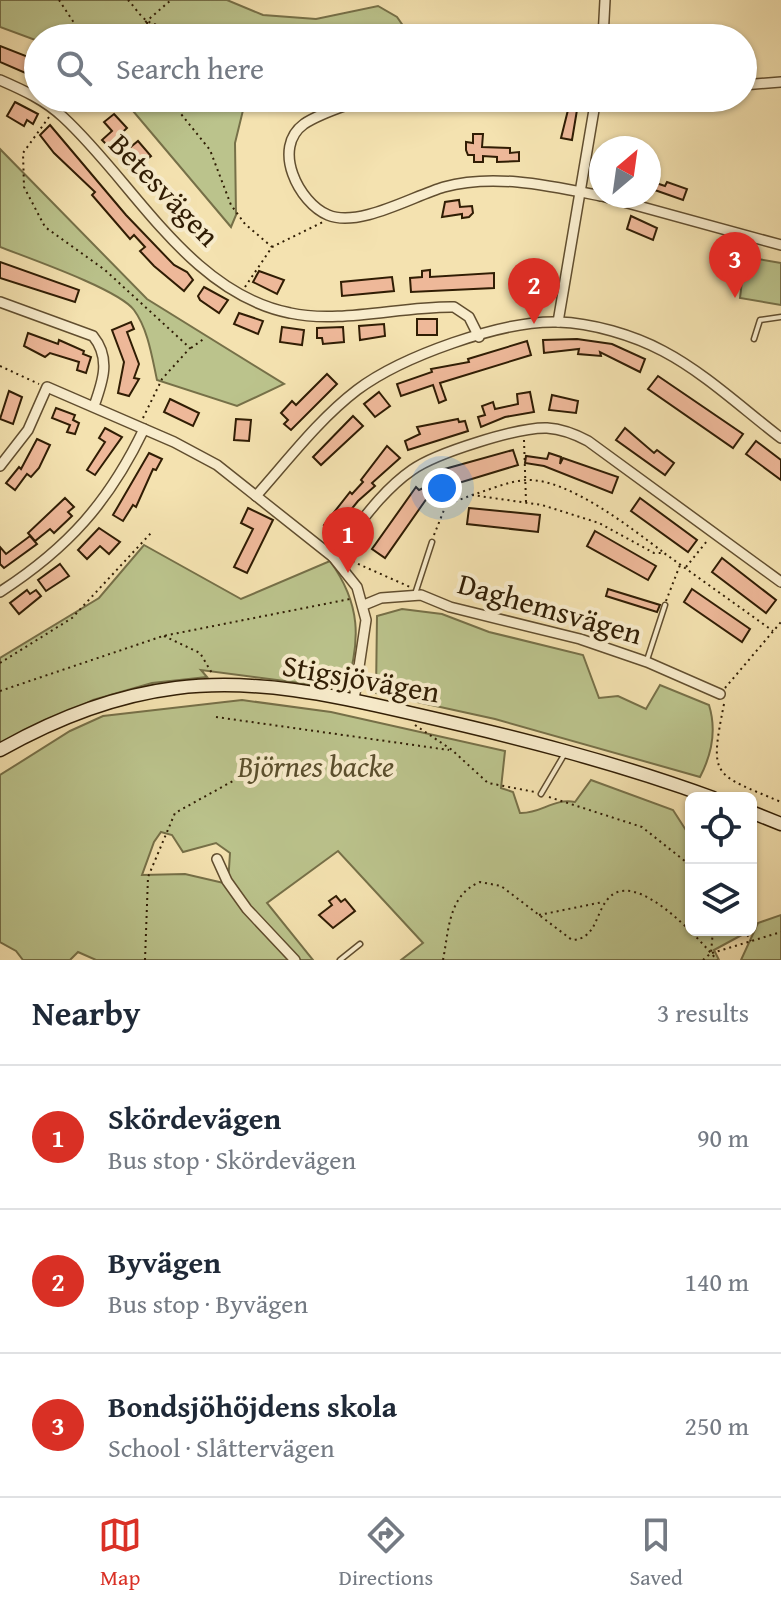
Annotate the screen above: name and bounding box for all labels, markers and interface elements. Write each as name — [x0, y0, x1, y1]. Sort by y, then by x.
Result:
search box — [24, 24, 757, 112]
icon: search — [52, 46, 96, 90]
text: Search here — [116, 46, 264, 90]
street label: Betesvägen — [99, 123, 230, 256]
north arrow — [589, 136, 661, 208]
pin: 3 — [709, 232, 761, 298]
pin: 2 — [508, 258, 560, 324]
your location — [422, 468, 462, 508]
pin: 1 — [322, 507, 374, 573]
street label: Daghemsvägen — [453, 561, 648, 655]
street label: Stigsjövägen — [279, 643, 443, 713]
park label: Björnes backe — [237, 744, 394, 788]
map controls — [685, 792, 757, 936]
button: locate — [685, 792, 757, 864]
button: layers — [685, 864, 757, 936]
text: Nearby — [32, 988, 141, 1037]
text: 3 results — [657, 993, 749, 1032]
text: Skördevägen — [108, 1096, 281, 1140]
text: 1 — [51, 1118, 65, 1157]
text: 90 m — [697, 1118, 749, 1157]
text: Bus stop · Skördevägen — [108, 1140, 356, 1179]
text: Byvägen — [108, 1240, 221, 1284]
text: 2 — [51, 1262, 65, 1301]
text: 140 m — [684, 1262, 749, 1301]
text: Bus stop · Byvägen — [108, 1284, 308, 1323]
text: Bondsjöhöjdens skola — [108, 1384, 397, 1428]
text: 3 — [51, 1406, 65, 1445]
text: 250 m — [684, 1406, 749, 1445]
text: School · Slåttervägen — [108, 1428, 335, 1467]
tab: Map — [98, 1513, 142, 1593]
tab: Directions — [339, 1513, 433, 1593]
tab: Saved — [630, 1513, 683, 1593]

